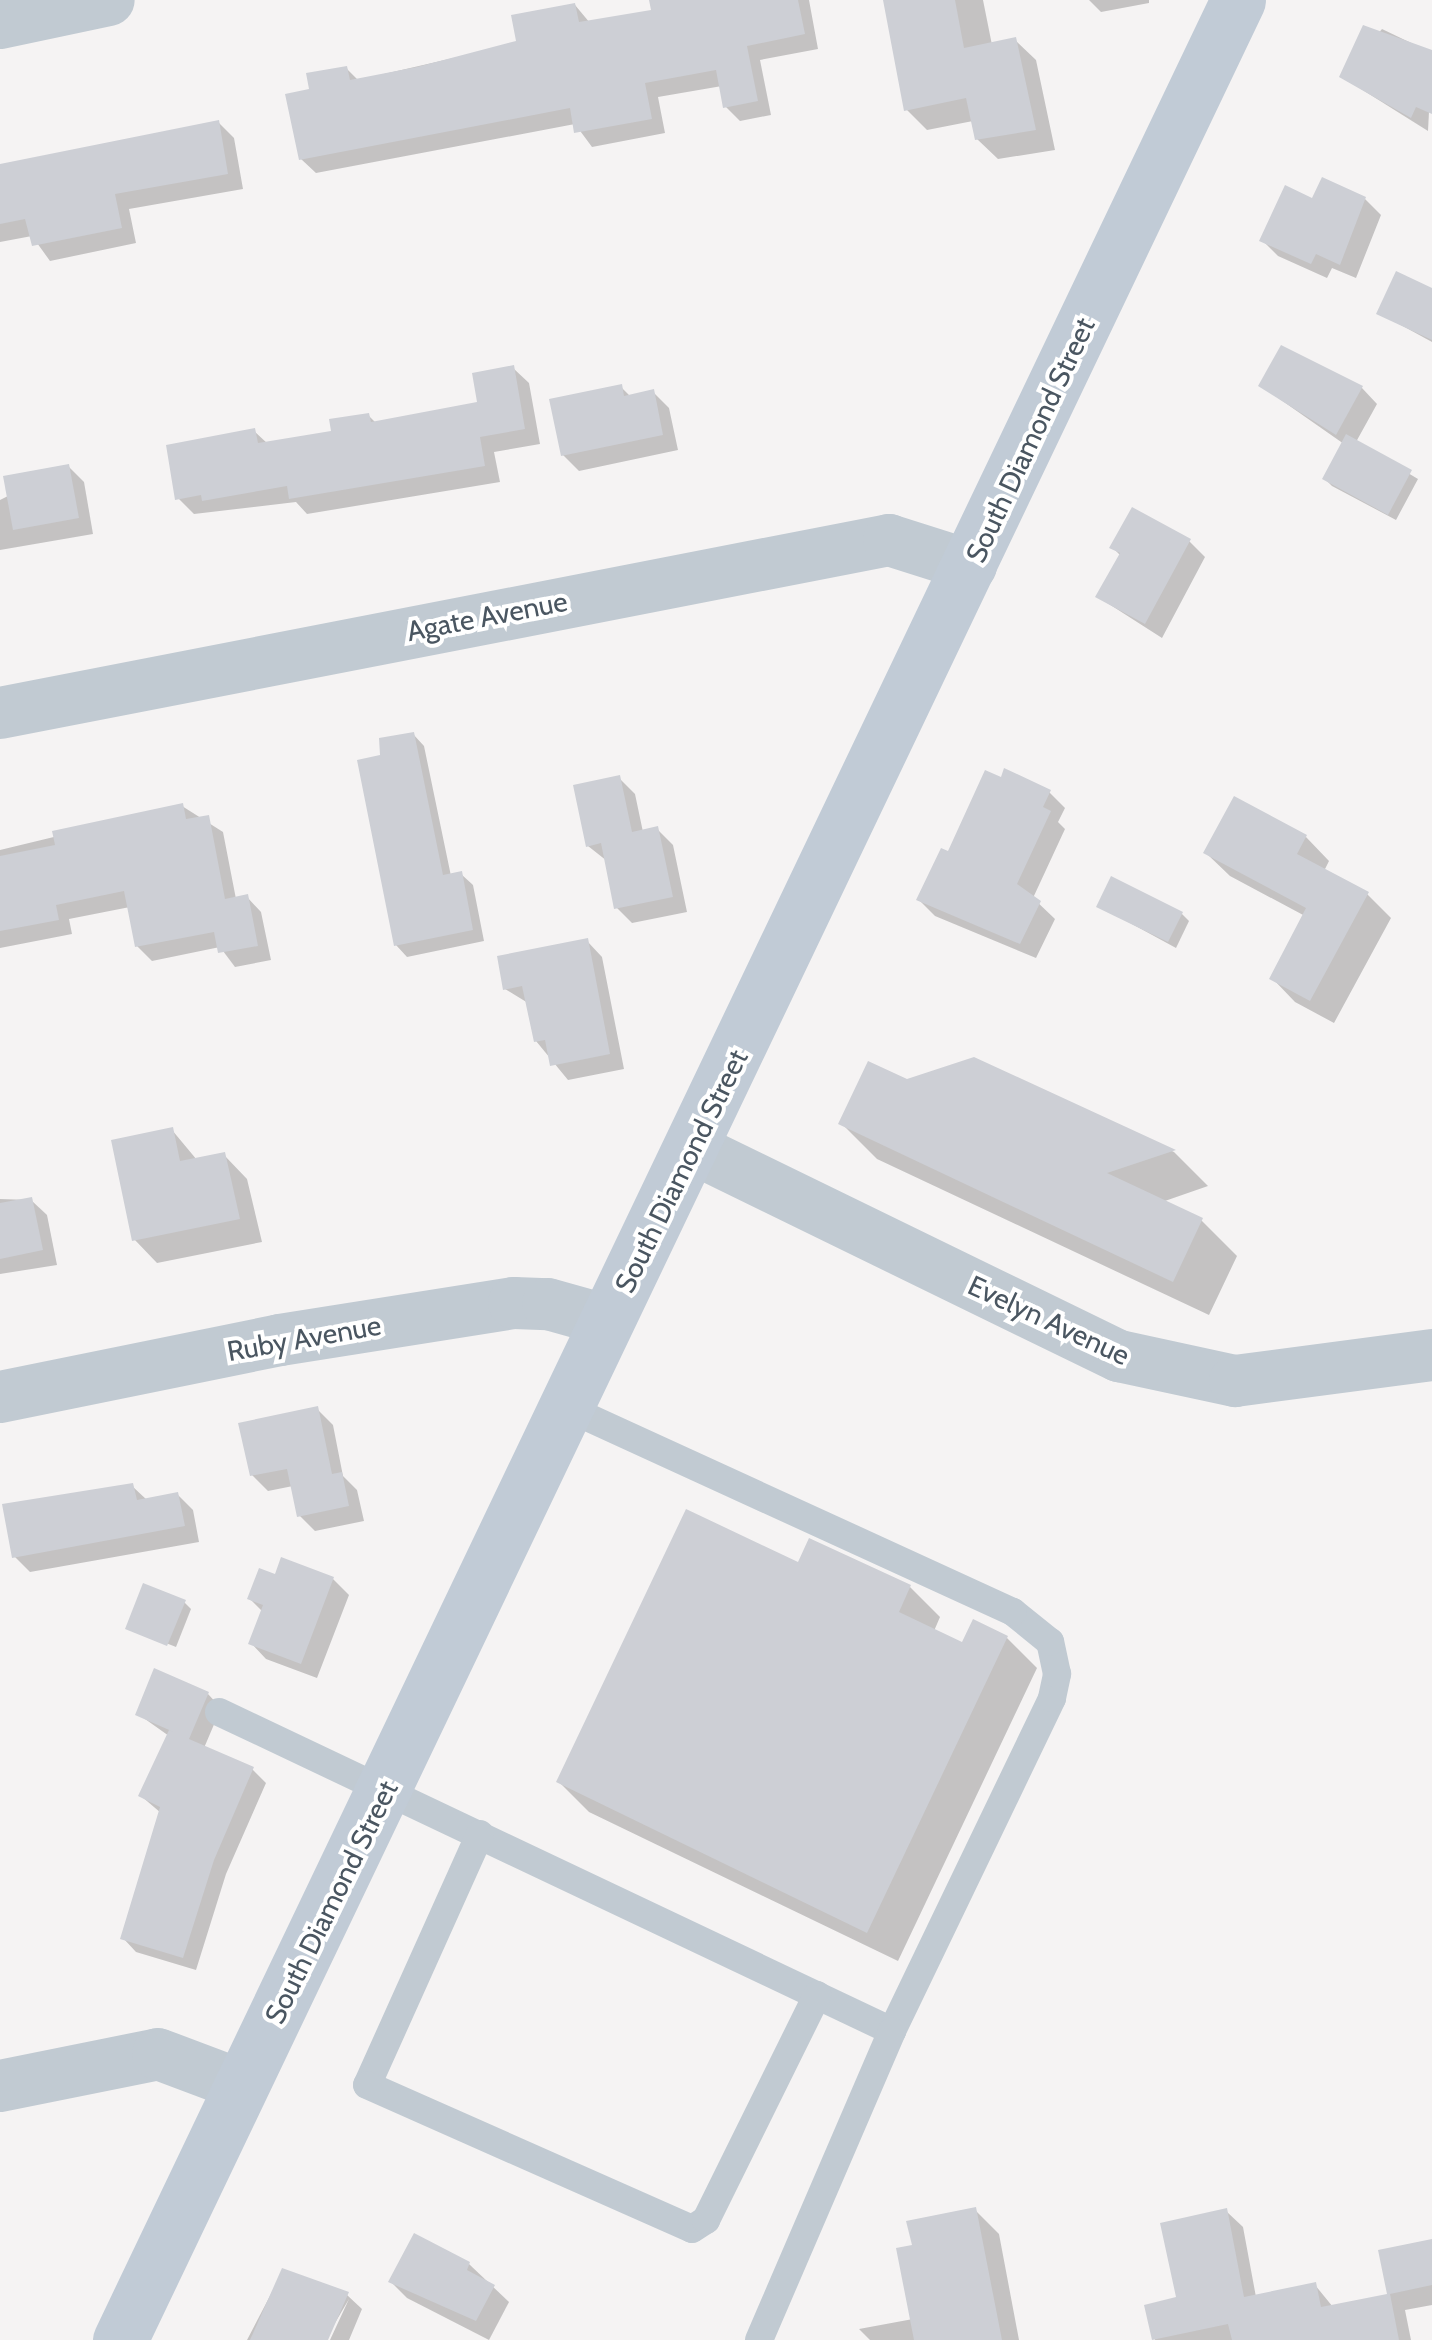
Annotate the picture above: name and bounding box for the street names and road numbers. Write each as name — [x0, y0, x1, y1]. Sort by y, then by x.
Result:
street label: South Diamond Street — [959, 312, 1101, 568]
street label: Agate Avenue — [404, 584, 570, 648]
street label: South Diamond Street — [608, 1044, 754, 1298]
street label: Evelyn Avenue — [963, 1268, 1135, 1372]
street label: Ruby Avenue — [224, 1308, 384, 1368]
street label: South Diamond Street — [258, 1775, 404, 2029]

